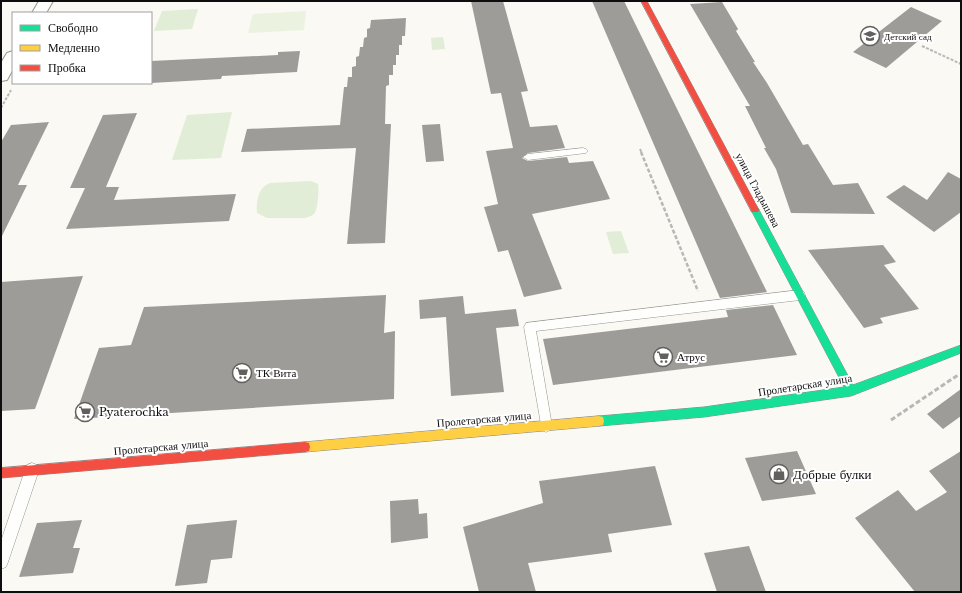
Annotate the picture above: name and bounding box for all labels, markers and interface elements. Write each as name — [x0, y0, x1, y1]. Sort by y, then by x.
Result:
legend — [12, 12, 152, 84]
text: Свободно — [48, 20, 98, 35]
school or university icon: Детский сад — [859, 25, 881, 47]
place label: Детский сад — [884, 31, 932, 42]
text: Медленно — [48, 40, 100, 55]
text: Пробка — [48, 60, 86, 75]
street label: улица Гладышева — [732, 150, 784, 230]
supermarket icon: Атрус — [652, 346, 674, 368]
place label: Атрус — [677, 350, 705, 364]
supermarket icon: ТК Вита — [231, 362, 253, 384]
place label: ТК Вита — [256, 366, 296, 380]
street label: Пролетарская улица — [757, 371, 853, 399]
supermarket icon: Pyaterochka — [74, 401, 96, 423]
place label: Pyaterochka — [99, 405, 170, 419]
street label: Пролетарская улица — [436, 408, 532, 430]
street label: Пролетарская улица — [113, 436, 209, 458]
shop icon: Добрые булки — [768, 463, 790, 485]
place label: Добрые булки — [793, 466, 872, 483]

